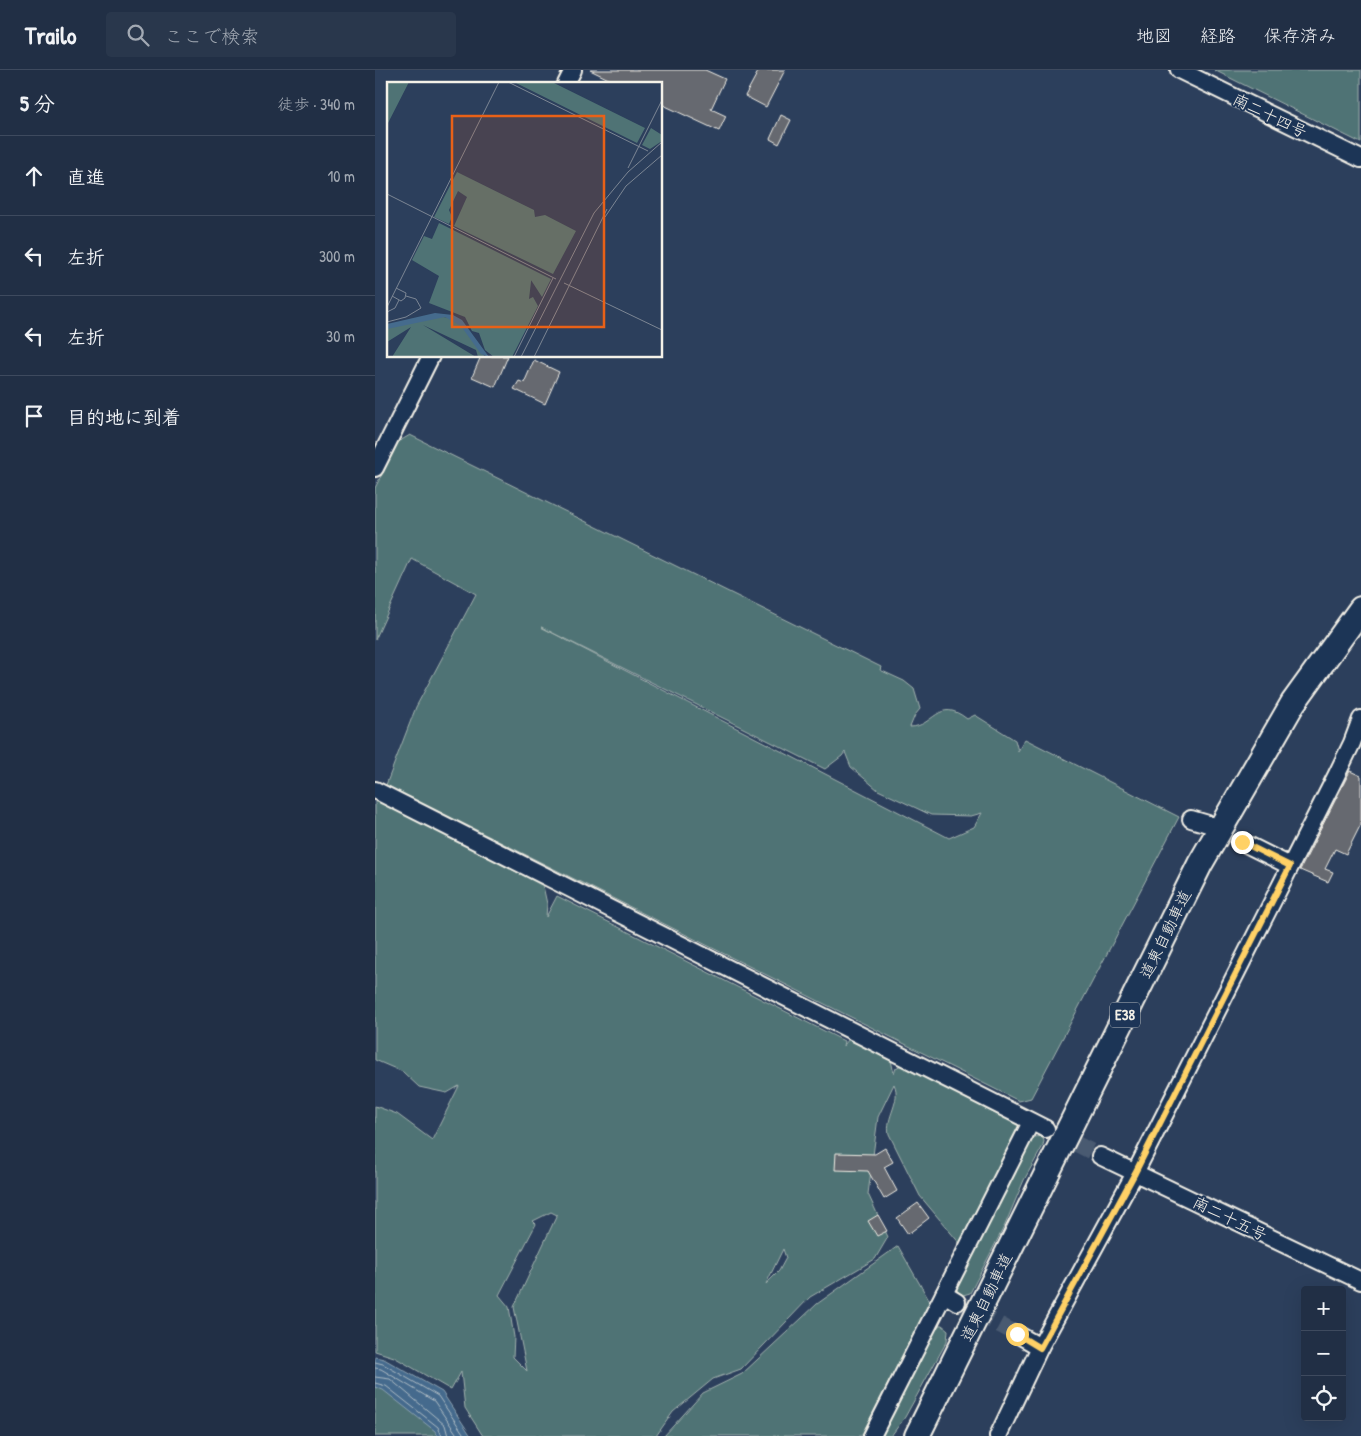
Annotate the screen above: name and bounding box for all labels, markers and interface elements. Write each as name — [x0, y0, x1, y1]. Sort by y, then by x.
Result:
search box — [106, 12, 456, 57]
text: Trailo — [25, 19, 76, 51]
icon: search — [124, 21, 152, 49]
text: ここで検索 — [164, 23, 259, 49]
text: 地図 — [1136, 23, 1172, 48]
text: 経路 — [1200, 23, 1236, 48]
text: 保存済み — [1264, 23, 1336, 48]
inset map — [387, 82, 663, 358]
street label: 南二十四号 — [1229, 88, 1311, 142]
text: 5 分 — [20, 89, 55, 118]
text: 徒歩 · 340 m — [278, 93, 355, 115]
icon: ahead — [20, 162, 48, 190]
text: 直進 — [67, 164, 105, 190]
text: 10 m — [327, 165, 355, 187]
icon: left — [20, 242, 48, 270]
text: 左折 — [67, 244, 105, 270]
text: 300 m — [319, 245, 355, 267]
icon: left — [20, 322, 48, 350]
text: 左折 — [67, 324, 105, 350]
text: 30 m — [326, 325, 355, 347]
icon: arrive — [20, 402, 48, 430]
text: 目的地に到着 — [67, 404, 181, 430]
route end — [1231, 831, 1254, 854]
street label: 道東自動車道 — [1134, 886, 1196, 982]
road number: E38 — [1110, 1002, 1140, 1028]
street label: 南二十五号 — [1189, 1191, 1271, 1245]
street label: 道東自動車道 — [955, 1249, 1017, 1345]
map controls — [1301, 1286, 1346, 1421]
button: + — [1301, 1286, 1346, 1331]
route start — [1006, 1323, 1029, 1346]
button: − — [1301, 1331, 1346, 1376]
button: locate — [1301, 1376, 1346, 1421]

